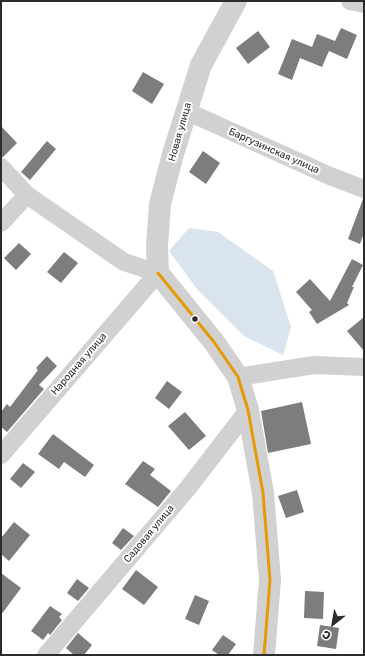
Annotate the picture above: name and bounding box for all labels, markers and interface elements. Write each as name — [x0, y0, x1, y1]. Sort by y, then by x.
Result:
street label: Новая улица — [166, 101, 194, 163]
street label: Баргузинская улица — [227, 126, 321, 176]
unlabelled marker — [190, 314, 200, 324]
street label: Народная улица — [49, 330, 109, 398]
street label: Садовая улица — [121, 503, 177, 565]
north arrow — [313, 604, 353, 644]
text: С — [320, 627, 333, 642]

